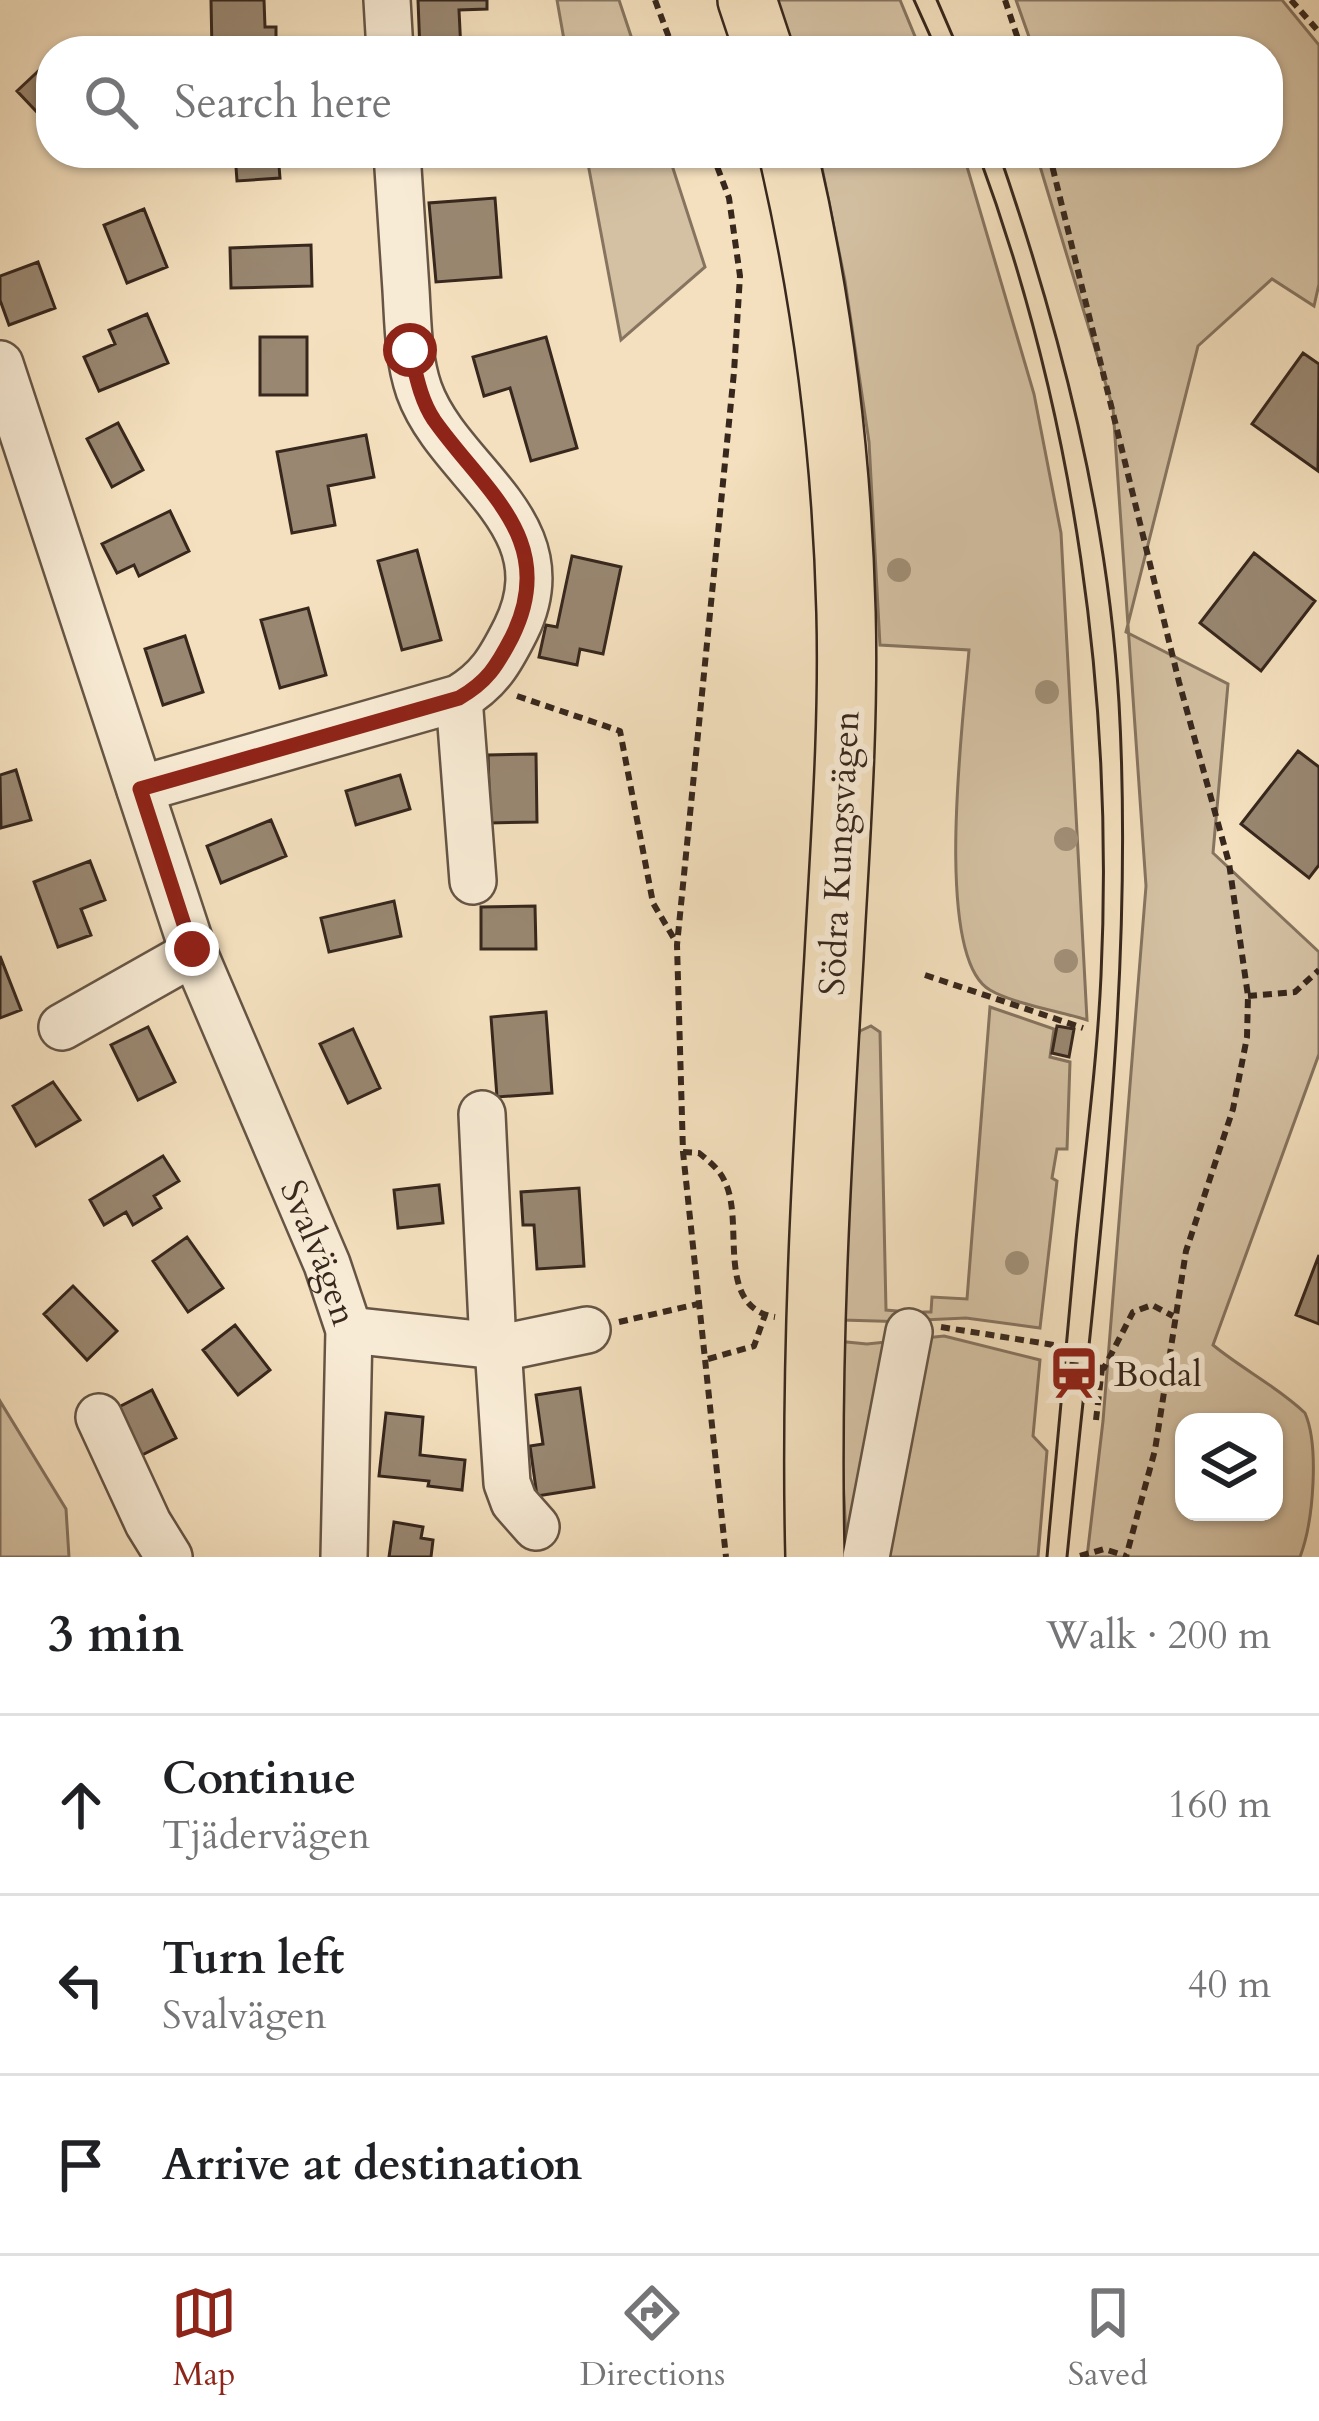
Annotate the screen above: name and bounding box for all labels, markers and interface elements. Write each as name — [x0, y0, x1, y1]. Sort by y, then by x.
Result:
search box — [36, 36, 1283, 168]
icon: search — [78, 69, 144, 135]
text: Search here — [174, 72, 392, 133]
route start — [383, 323, 437, 377]
street label: Södra Kungsvägen — [808, 709, 871, 997]
route end — [165, 922, 219, 976]
street label: Svalvägen — [268, 1173, 369, 1332]
station icon: Bodal — [1045, 1344, 1103, 1402]
place label: Bodal — [1114, 1350, 1202, 1399]
map controls — [1175, 1413, 1283, 1521]
button: layers — [1175, 1413, 1283, 1521]
text: 3 min — [48, 1600, 184, 1670]
text: Walk · 200 m — [1046, 1609, 1271, 1662]
text: Continue — [162, 1748, 356, 1809]
icon: ahead — [48, 1772, 114, 1838]
text: 160 m — [1168, 1778, 1271, 1831]
text: Tjädervägen — [162, 1809, 370, 1862]
text: Turn left — [162, 1928, 344, 1989]
icon: left — [48, 1952, 114, 2018]
text: 40 m — [1188, 1958, 1271, 2011]
text: Svalvägen — [162, 1989, 327, 2042]
icon: arrive — [48, 2132, 114, 2198]
text: Arrive at destination — [162, 2134, 582, 2195]
tab: Map — [171, 2280, 237, 2397]
tab: Directions — [580, 2280, 725, 2397]
tab: Saved — [1068, 2280, 1148, 2397]

